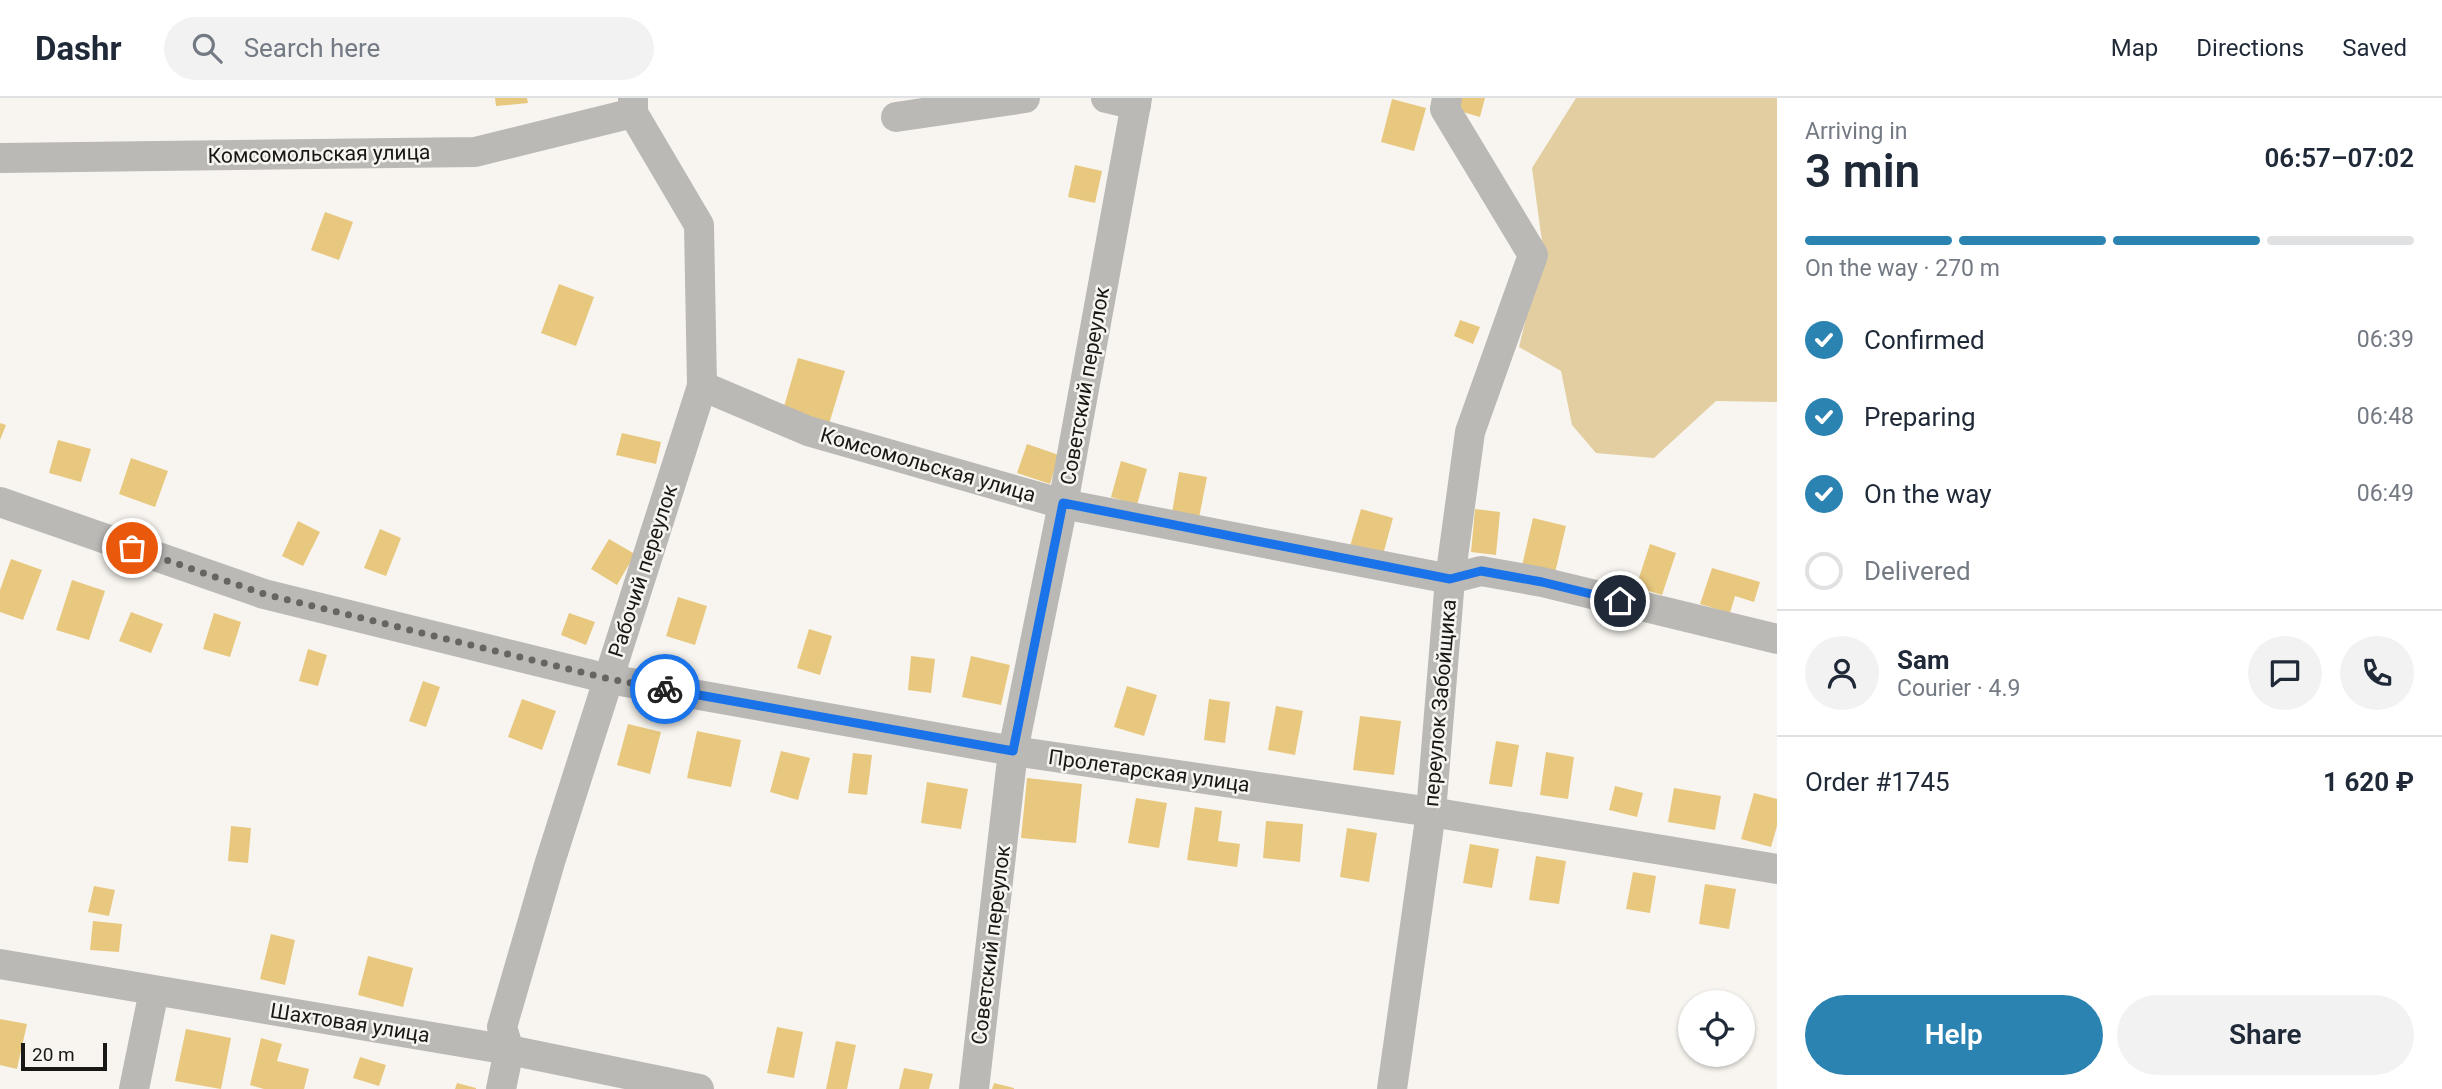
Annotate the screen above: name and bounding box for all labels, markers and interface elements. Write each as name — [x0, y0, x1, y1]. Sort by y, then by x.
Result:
search box — [164, 17, 654, 80]
text: Dashr — [35, 29, 122, 68]
icon: search — [188, 29, 226, 67]
text: Search here — [244, 33, 380, 63]
text: Map — [2111, 34, 2158, 62]
text: Directions — [2196, 34, 2304, 62]
text: Saved — [2342, 34, 2407, 62]
text: Arriving in — [1805, 118, 1908, 145]
street label: Комсомольская улица — [207, 140, 431, 168]
text: 06:57–07:02 — [2264, 143, 2414, 173]
text: 3 min — [1805, 144, 1920, 198]
text: On the way · 270 m — [1805, 255, 2000, 282]
street label: Советский переулок — [1056, 284, 1114, 487]
icon: check — [1805, 321, 1843, 359]
text: Confirmed — [1864, 325, 1985, 355]
text: 06:39 — [2357, 326, 2414, 353]
icon: check — [1805, 398, 1843, 436]
text: Preparing — [1864, 402, 1976, 432]
text: 06:48 — [2357, 403, 2414, 430]
street label: Комсомольская улица — [818, 423, 1038, 507]
icon: check — [1805, 475, 1843, 513]
text: On the way — [1864, 479, 1992, 509]
text: 06:49 — [2357, 480, 2414, 507]
street label: Рабочий переулок — [604, 481, 682, 660]
pin — [102, 518, 162, 578]
icon: bag — [113, 529, 151, 567]
text: Delivered — [1864, 556, 1971, 586]
pin — [1590, 571, 1650, 631]
icon: home — [1601, 582, 1639, 620]
street label: переулок Забойщика — [1419, 598, 1461, 808]
button: person — [1805, 636, 1879, 710]
button: chat — [2248, 636, 2322, 710]
button: phone — [2340, 636, 2414, 710]
text: Sam — [1897, 645, 1949, 675]
courier — [630, 654, 700, 724]
icon: bike — [646, 670, 684, 708]
text: Courier · 4.9 — [1897, 675, 2020, 702]
street label: Пролетарская улица — [1047, 745, 1251, 797]
text: Order #1745 — [1805, 767, 1950, 797]
text: 1 620 ₽ — [2323, 767, 2414, 797]
street label: Советский переулок — [967, 843, 1015, 1046]
map controls — [1678, 990, 1755, 1067]
button: locate — [1678, 990, 1755, 1067]
button: Help — [1805, 995, 2103, 1075]
button: Share — [2117, 995, 2414, 1075]
street label: Шахтовая улица — [269, 999, 431, 1047]
scale bar — [21, 1040, 107, 1072]
text: 20 m — [32, 1043, 75, 1066]

